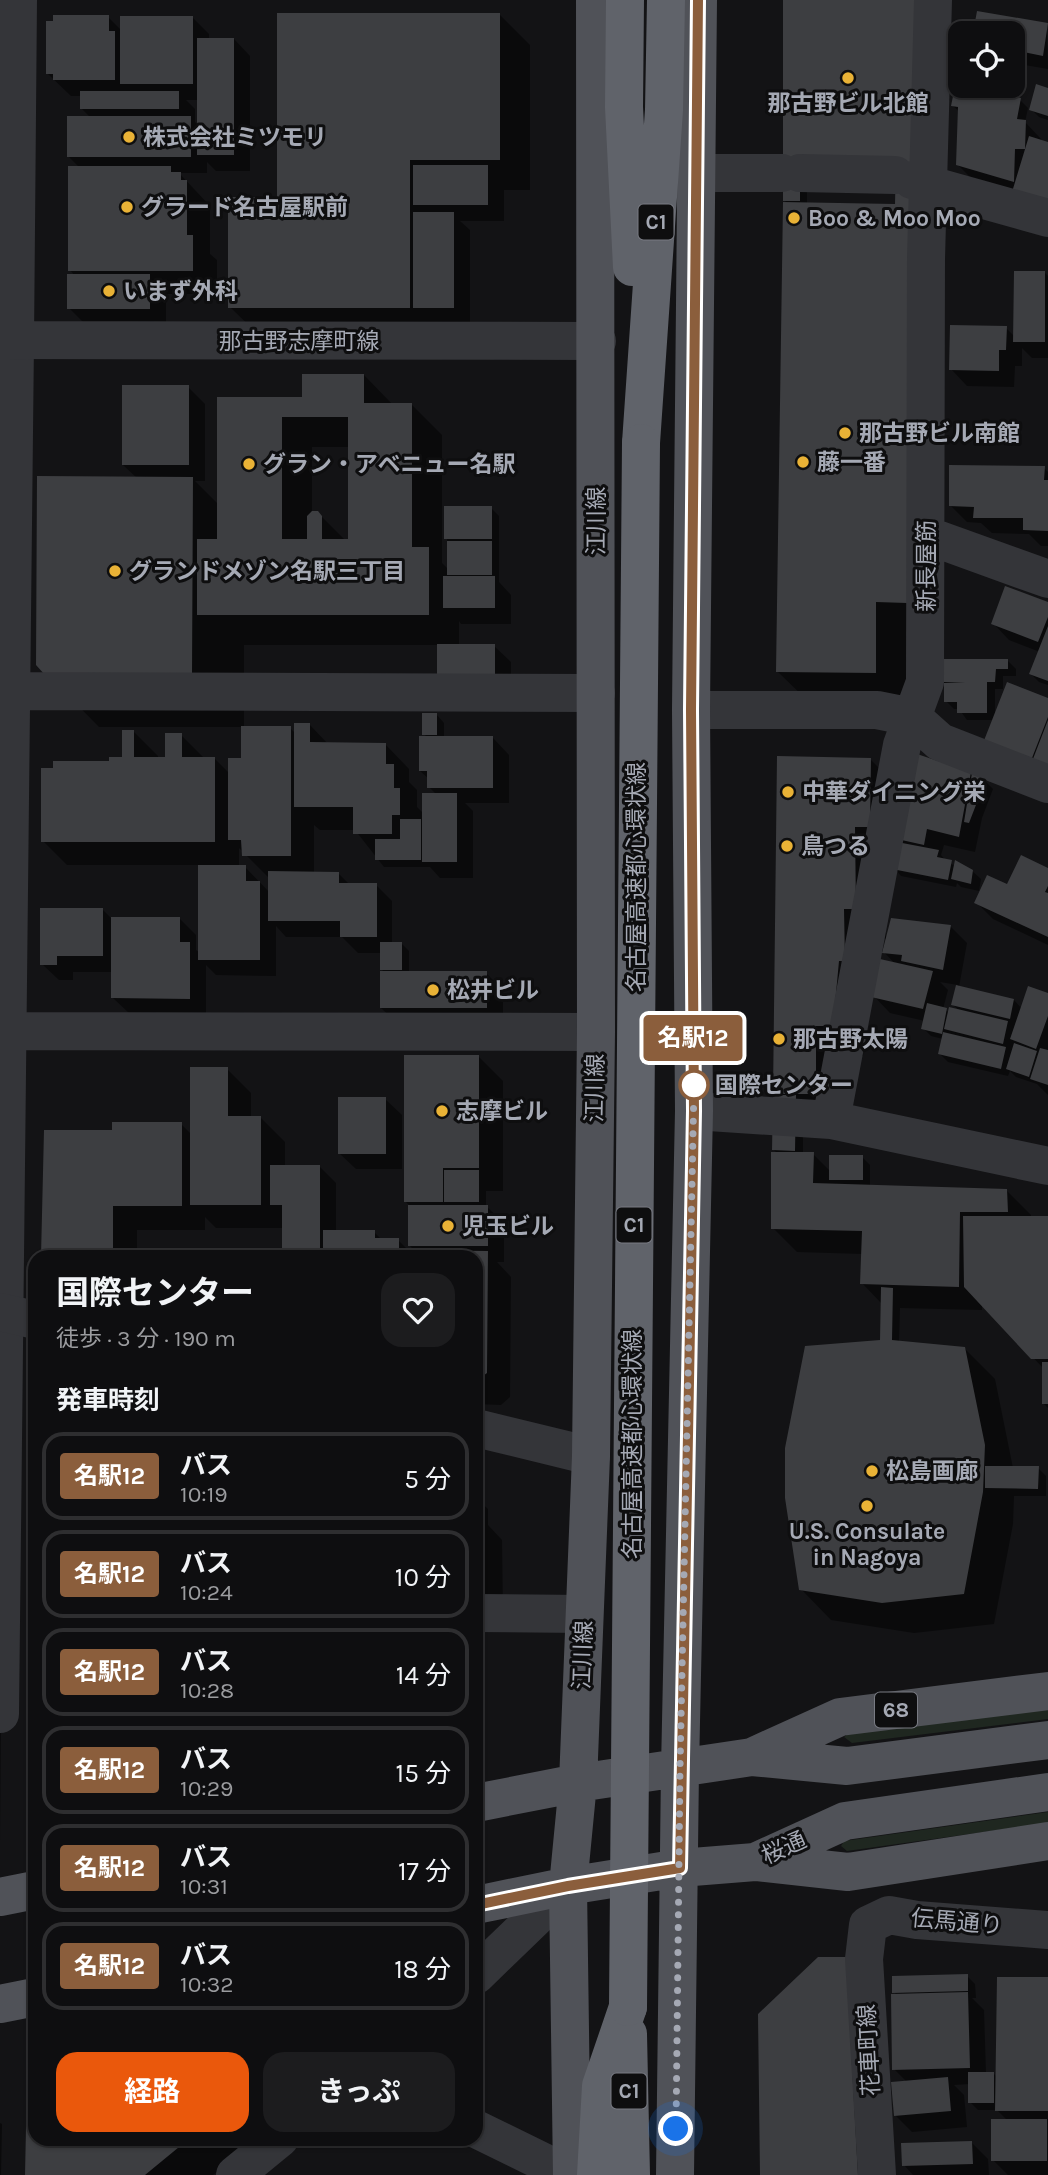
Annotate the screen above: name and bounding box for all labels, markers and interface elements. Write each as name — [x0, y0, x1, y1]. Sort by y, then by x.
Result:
map controls — [948, 21, 1025, 98]
button: locate — [948, 21, 1025, 98]
marker: 那古野ビル北館 — [840, 70, 856, 86]
place label: 那古野ビル北館 — [768, 90, 929, 117]
place label: 株式会社ミツモリ — [143, 124, 327, 151]
marker: 株式会社ミツモリ — [121, 129, 137, 145]
place label: グラード名古屋駅前 — [141, 194, 348, 221]
marker: グラード名古屋駅前 — [119, 199, 135, 215]
road number: C1 — [638, 204, 674, 240]
place label: Boo & Moo Moo — [808, 205, 981, 232]
marker: Boo & Moo Moo — [786, 210, 802, 226]
place label: いまず外科 — [123, 278, 238, 305]
marker: いまず外科 — [101, 283, 117, 299]
street label: 那古野志摩町線 — [219, 328, 380, 355]
place label: 那古野ビル南館 — [859, 420, 1020, 447]
marker: 那古野ビル南館 — [837, 425, 853, 441]
place label: 藤一番 — [817, 449, 886, 476]
place label: グラン・アベニュー名駅 — [263, 451, 516, 478]
marker: 藤一番 — [795, 454, 811, 470]
marker: グラン・アベニュー名駅 — [241, 456, 257, 472]
street label: 江川線 — [583, 487, 610, 556]
street label: 新長屋筋 — [913, 520, 940, 612]
place label: グランドメゾン名駅三丁目 — [129, 558, 405, 585]
marker: グランドメゾン名駅三丁目 — [107, 563, 123, 579]
street label: 名古屋高速都心環状線 — [623, 762, 650, 992]
place label: 中華ダイニング栄 — [802, 779, 986, 806]
marker: 中華ダイニング栄 — [780, 784, 796, 800]
place label: 鳥つる — [801, 833, 870, 860]
marker: 鳥つる — [779, 838, 795, 854]
place label: 松井ビル — [447, 977, 539, 1004]
marker: 松井ビル — [425, 982, 441, 998]
line badge: 名駅12 — [644, 1015, 742, 1061]
text: 名駅12 — [657, 1024, 729, 1052]
place label: 那古野太陽 — [793, 1026, 908, 1053]
marker: 那古野太陽 — [771, 1031, 787, 1047]
street label: 江川線 — [581, 1053, 609, 1123]
marker: 国際センター — [679, 1070, 709, 1100]
place label: 国際センター — [715, 1072, 853, 1099]
place label: 志摩ビル — [456, 1098, 548, 1125]
marker: 志摩ビル — [434, 1103, 450, 1119]
road number: C1 — [616, 1208, 652, 1242]
place label: 児玉ビル — [462, 1213, 554, 1240]
marker: 児玉ビル — [440, 1218, 456, 1234]
button: heart — [381, 1273, 455, 1347]
text: 国際センター — [56, 1274, 254, 1312]
text: 徒歩 · 3 分 · 190 m — [56, 1325, 236, 1352]
street label: 名古屋高速都心環状線 — [619, 1329, 646, 1559]
text: 発車時刻 — [56, 1385, 160, 1416]
text: バス — [180, 1450, 232, 1481]
place label: 松島画廊 — [886, 1458, 978, 1485]
text: 名駅12 — [74, 1462, 145, 1490]
marker: 松島画廊 — [864, 1463, 880, 1479]
text: 5 分 — [404, 1464, 451, 1495]
text: 10:19 — [180, 1481, 228, 1508]
marker: U.S. Consulate in Nagoya — [859, 1498, 875, 1514]
place label: U.S. Consulate in Nagoya — [789, 1518, 945, 1571]
text: バス — [180, 1548, 232, 1579]
text: 名駅12 — [74, 1560, 145, 1588]
text: 10 分 — [395, 1562, 451, 1593]
text: 10:24 — [180, 1579, 233, 1606]
street label: 江川線 — [568, 1620, 598, 1690]
text: バス — [180, 1646, 232, 1677]
text: 名駅12 — [74, 1658, 145, 1686]
text: 14 分 — [396, 1660, 451, 1691]
text: 10:28 — [180, 1677, 234, 1704]
road number: 68 — [875, 1692, 917, 1728]
text: バス — [180, 1744, 232, 1775]
text: 名駅12 — [74, 1756, 145, 1784]
text: 15 分 — [396, 1758, 451, 1789]
text: 10:29 — [180, 1775, 233, 1802]
street label: 桜通 — [757, 1826, 811, 1870]
text: バス — [180, 1842, 232, 1873]
text: 名駅12 — [74, 1854, 145, 1882]
text: 17 分 — [398, 1856, 451, 1887]
text: 10:31 — [180, 1873, 228, 1900]
street label: 伝馬通り — [910, 1905, 1004, 1939]
text: バス — [180, 1940, 232, 1971]
text: 名駅12 — [74, 1952, 145, 1980]
text: 18 分 — [394, 1954, 451, 1985]
text: 10:32 — [180, 1971, 234, 1998]
street label: 花車町線 — [853, 2003, 885, 2097]
button: 経路 — [56, 2052, 249, 2132]
button: きっぷ — [263, 2052, 455, 2132]
road number: C1 — [612, 2074, 646, 2108]
your location — [658, 2111, 693, 2146]

